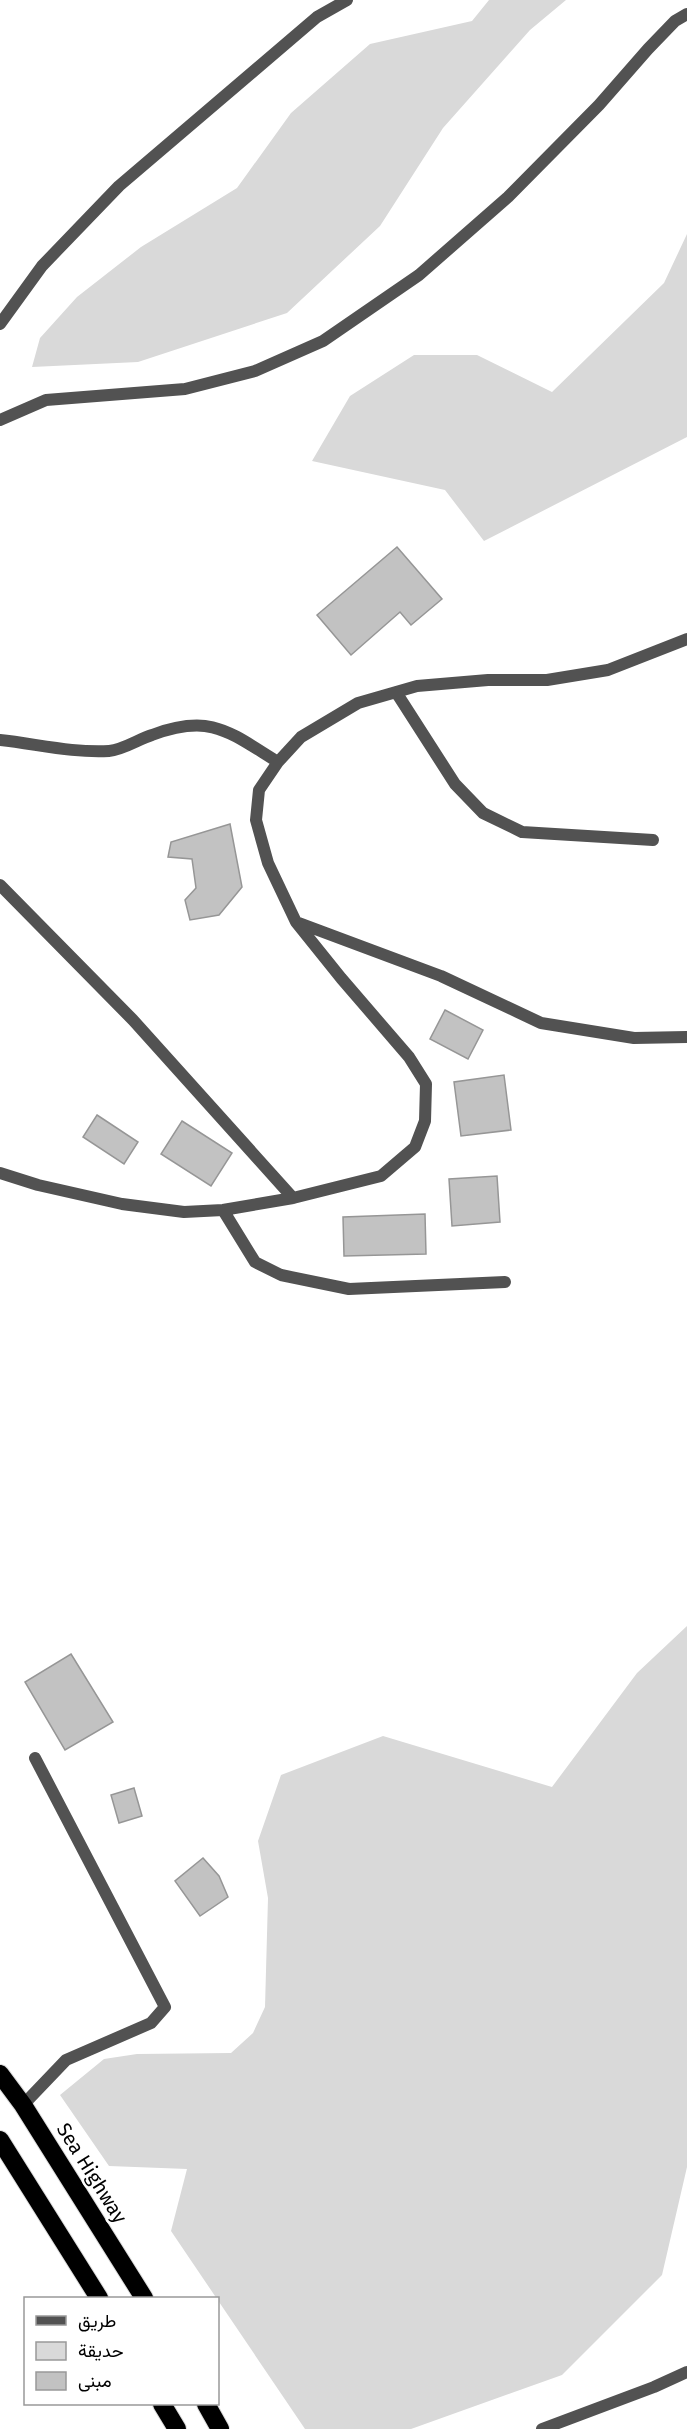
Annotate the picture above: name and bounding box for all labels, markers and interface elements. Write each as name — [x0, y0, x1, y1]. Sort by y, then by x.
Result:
street label: Sea Highway — [52, 2118, 132, 2228]
legend — [24, 2297, 219, 2405]
text: طريق — [78, 2310, 116, 2332]
text: حديقة — [78, 2340, 124, 2362]
text: مبنى — [78, 2370, 112, 2392]

